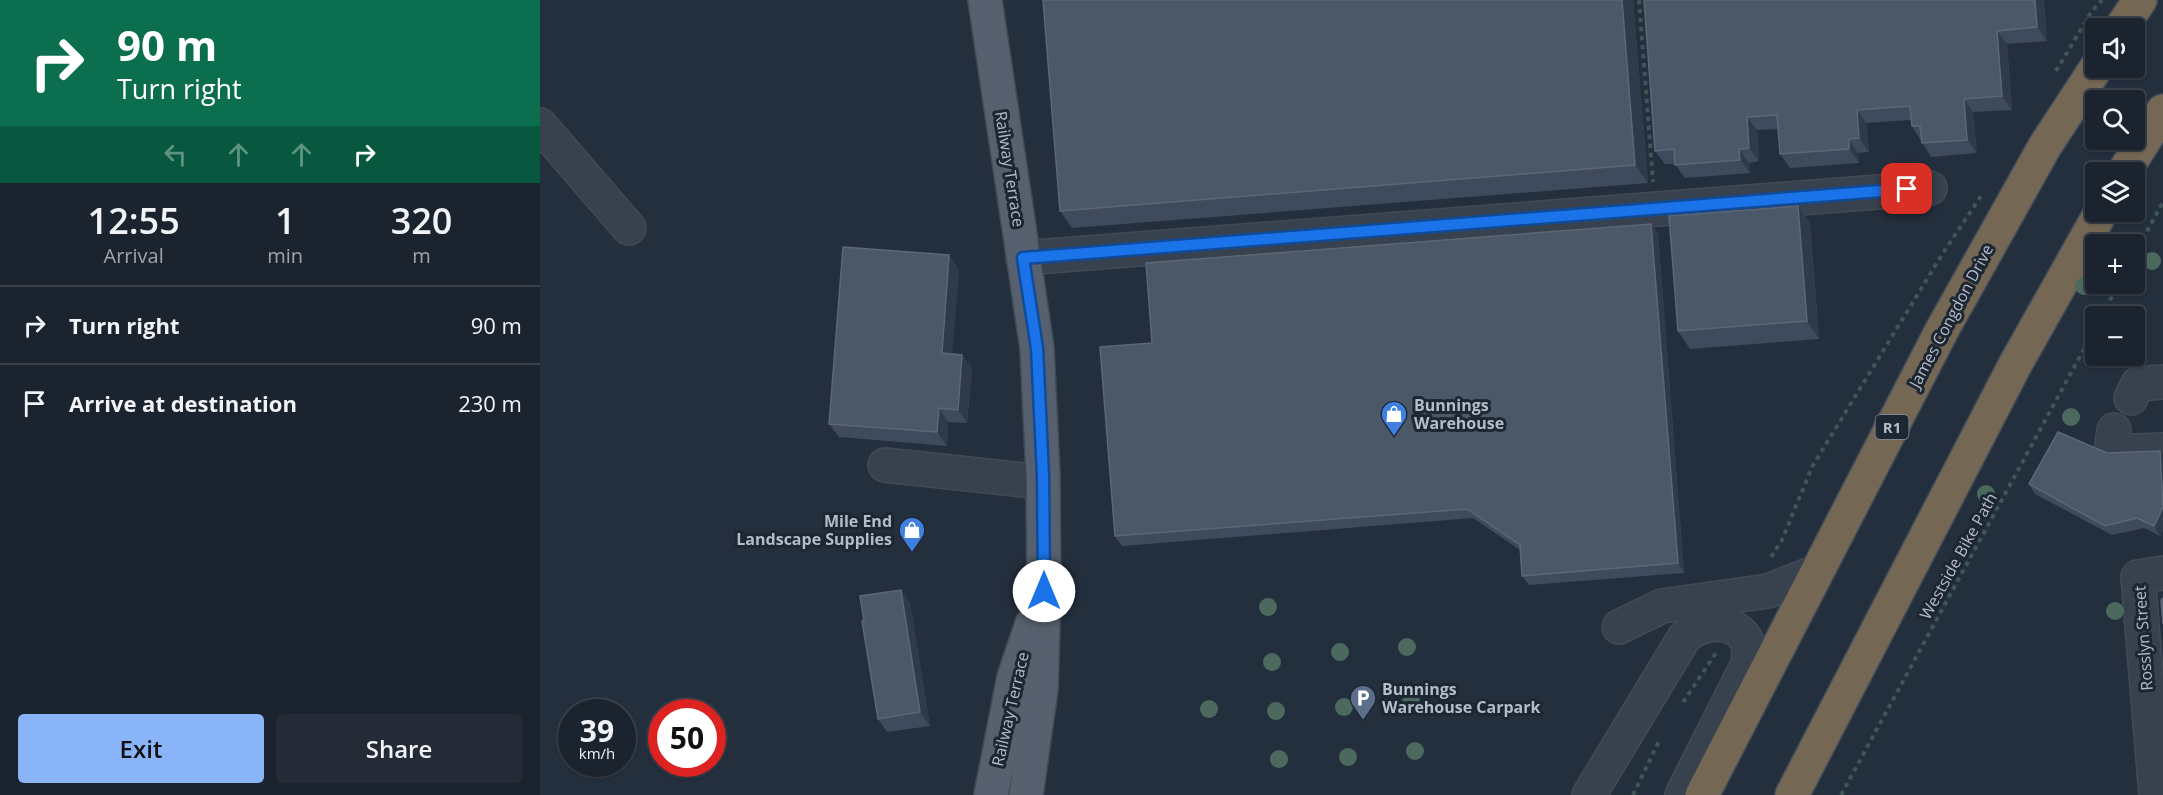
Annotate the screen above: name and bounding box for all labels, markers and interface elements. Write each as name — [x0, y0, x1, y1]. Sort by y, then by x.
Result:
text: 90 m — [117, 16, 217, 73]
map controls — [2085, 18, 2145, 366]
button: sound — [2085, 18, 2145, 78]
icon: right — [18, 24, 96, 102]
text: Turn right — [117, 70, 242, 107]
button: search — [2085, 90, 2145, 150]
street label: Railway Terrace — [990, 110, 1030, 228]
icon: left — [159, 138, 192, 171]
icon: ahead — [222, 138, 255, 171]
icon: ahead — [285, 138, 318, 171]
icon: right — [348, 138, 381, 171]
button: layers — [2085, 162, 2145, 222]
pin — [1881, 163, 1932, 214]
icon: arrive — [1890, 172, 1923, 205]
text: 12:55 — [88, 196, 180, 245]
text: 1 — [275, 196, 296, 245]
text: 320 — [391, 196, 452, 245]
button: + — [2085, 234, 2145, 294]
street label: James Congdon Drive — [1903, 240, 1998, 393]
text: Arrival — [104, 242, 164, 269]
text: min — [267, 242, 303, 269]
text: m — [412, 242, 431, 269]
button: − — [2085, 306, 2145, 366]
icon: right — [18, 309, 51, 342]
text: Turn right — [69, 310, 180, 340]
text: 90 m — [471, 310, 522, 340]
icon: arrive — [18, 387, 51, 420]
text: Arrive at destination — [69, 388, 297, 418]
text: 230 m — [458, 388, 522, 418]
place label: Bunnings Warehouse — [1414, 394, 1504, 434]
shop icon: Bunnings Warehouse — [1379, 399, 1409, 437]
road number: R1 — [1876, 415, 1908, 439]
street label: Westside Bike Path — [1914, 489, 2002, 623]
place label: Mile End Landscape Supplies — [736, 510, 892, 550]
shop icon: Mile End Landscape Supplies — [897, 515, 927, 553]
position arrow — [1012, 559, 1076, 623]
street label: Rosslyn Street — [2128, 584, 2158, 691]
street label: Railway Terrace — [986, 650, 1034, 768]
place label: Bunnings Warehouse Carpark — [1382, 678, 1541, 718]
parking icon: Bunnings Warehouse Carpark — [1348, 683, 1378, 721]
speed limit sign: 50 — [648, 699, 726, 777]
text: 39 — [580, 710, 614, 751]
button: Exit — [18, 714, 264, 783]
button: Share — [276, 714, 522, 783]
text: km/h — [579, 743, 615, 763]

